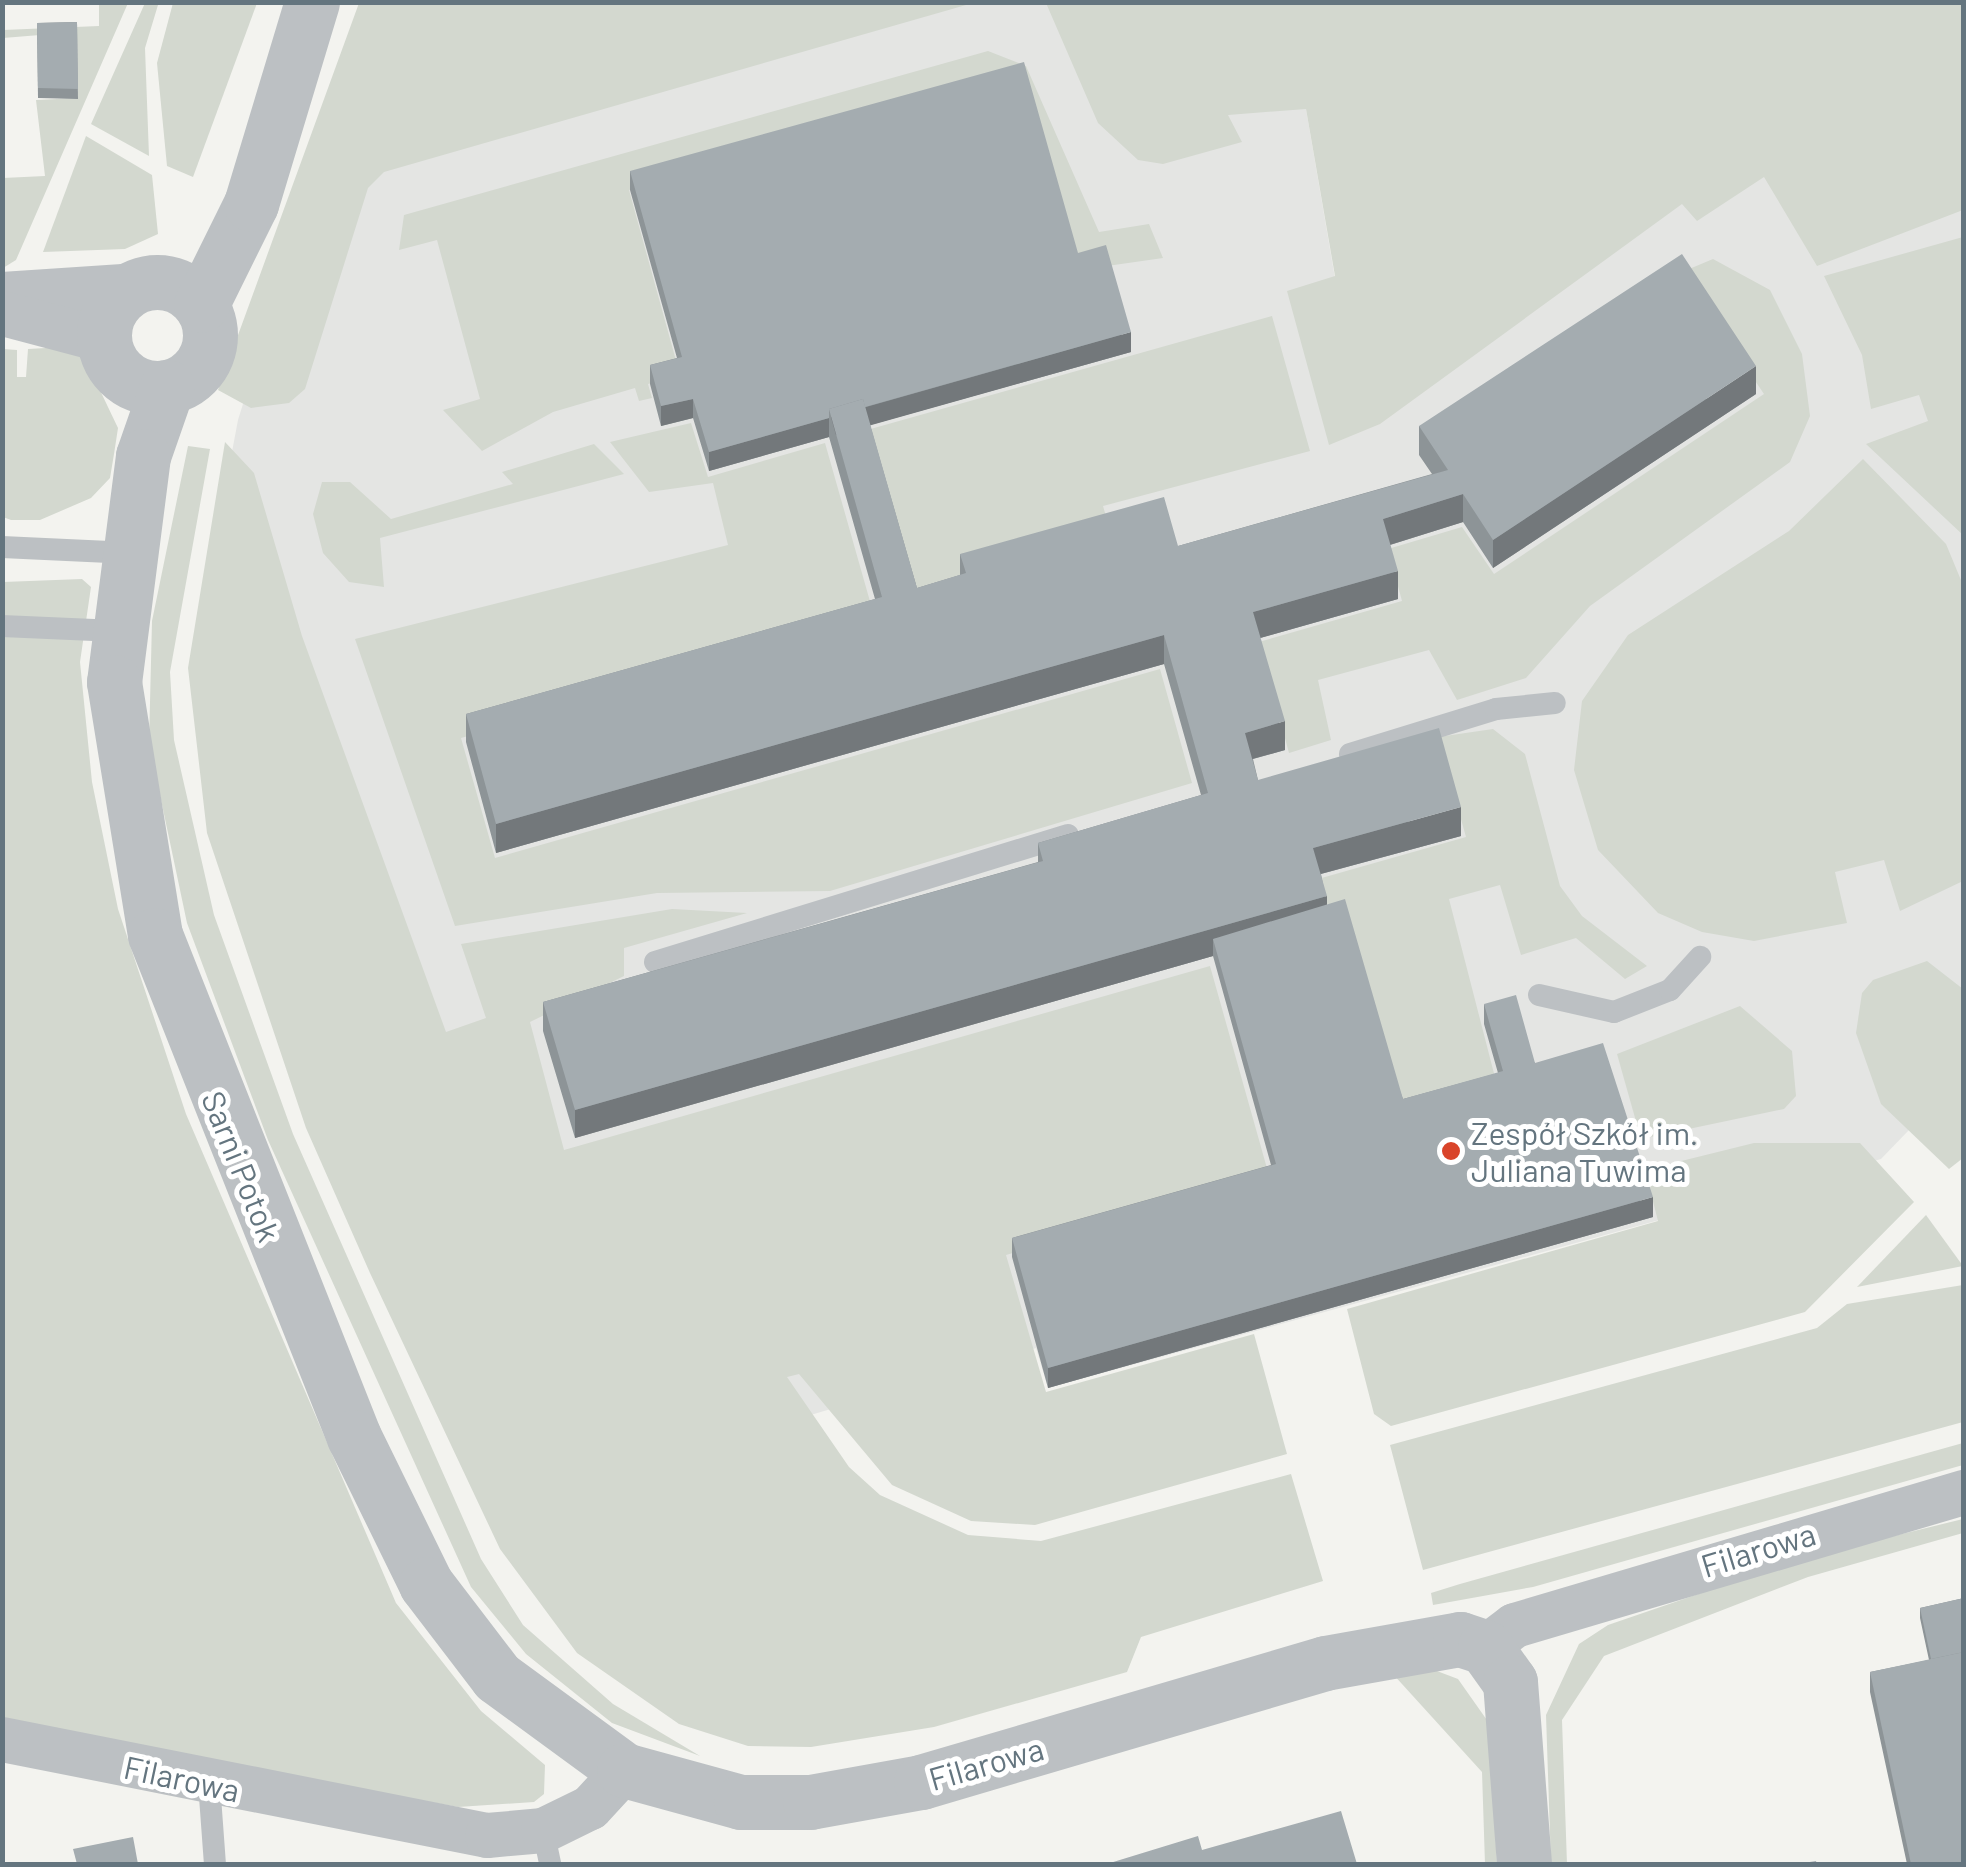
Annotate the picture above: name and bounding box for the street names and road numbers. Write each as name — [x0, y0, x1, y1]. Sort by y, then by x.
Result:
street label: Sarni Potok — [194, 1085, 290, 1247]
street label: Filarowa — [1696, 1513, 1820, 1585]
street label: Filarowa — [924, 1728, 1048, 1798]
street label: Filarowa — [121, 1747, 243, 1809]

